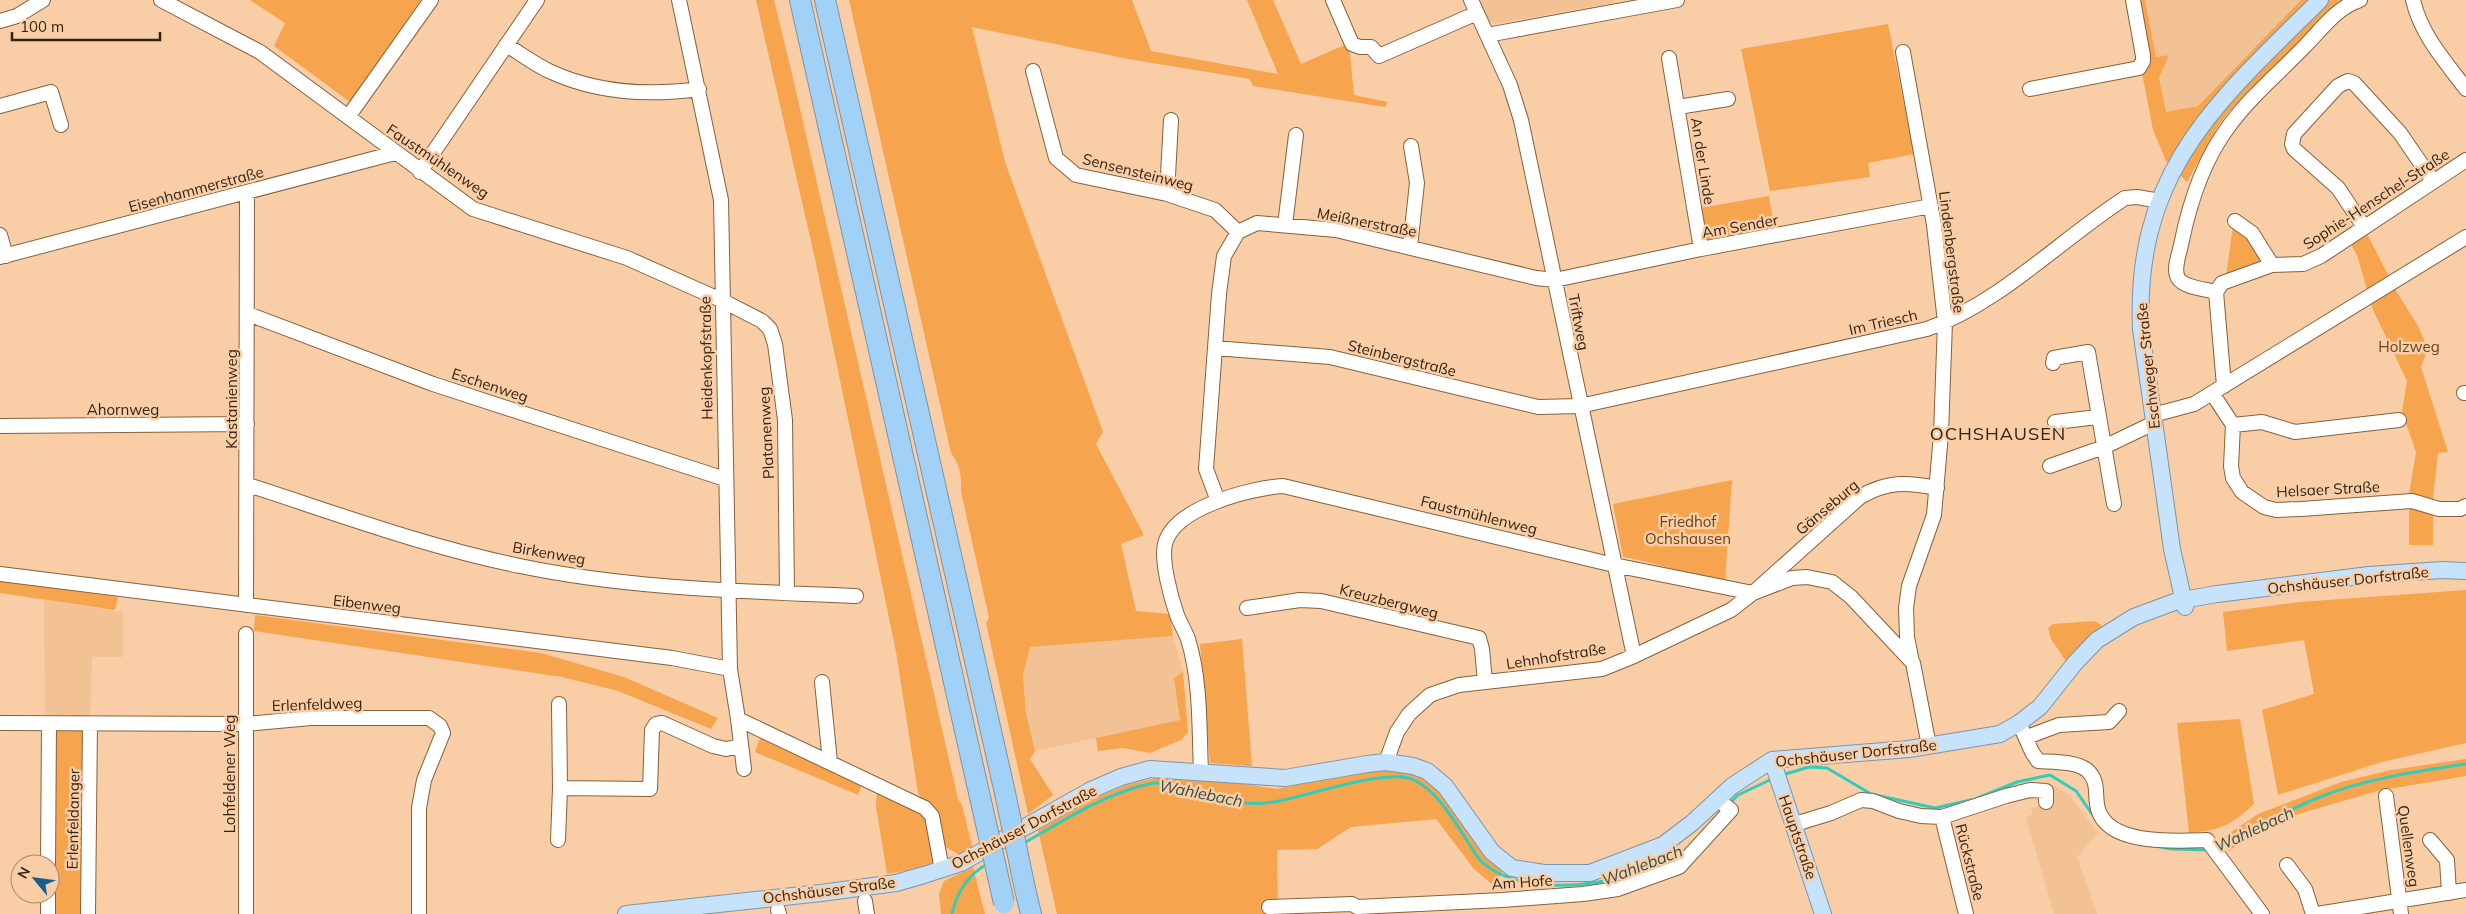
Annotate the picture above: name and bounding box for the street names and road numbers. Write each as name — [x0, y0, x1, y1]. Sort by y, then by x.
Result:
street label: An der Linde — [1687, 116, 1719, 206]
street label: Faustmühlenweg — [383, 120, 493, 202]
street label: Sophie-Henschel-Straße — [2299, 145, 2453, 253]
street label: Sensensteinweg — [1080, 149, 1196, 195]
street label: Eisenhammerstraße — [126, 162, 266, 216]
street label: Lindenbergstraße — [1935, 190, 1969, 314]
street label: Meißnerstraße — [1316, 203, 1418, 241]
street label: Am Sender — [1700, 210, 1780, 242]
street label: Triftweg — [1564, 292, 1594, 352]
street label: Heidenkopfstraße — [695, 296, 717, 420]
street label: Eschweger Straße — [2132, 302, 2164, 430]
street label: Im Triesch — [1847, 305, 1919, 339]
street label: Steinbergstraße — [1346, 335, 1458, 381]
street label: Kastanienweg — [222, 349, 241, 449]
street label: Eschenweg — [449, 364, 531, 406]
street label: Platanenweg — [754, 386, 778, 480]
street label: Ahornweg — [87, 400, 159, 419]
street label: Gänseburg — [1792, 475, 1862, 539]
street label: Helsaer Straße — [2276, 477, 2380, 501]
street label: Faustmühlenweg — [1419, 491, 1539, 539]
street label: Birkenweg — [511, 537, 587, 569]
street label: Ochshäuser Dorfstraße — [2266, 562, 2430, 598]
street label: Kreuzbergweg — [1338, 580, 1440, 622]
street label: Eibenweg — [332, 590, 402, 618]
street label: Lehnhofstraße — [1505, 639, 1607, 673]
street label: Erlenfeldweg — [271, 693, 363, 715]
street label: Lohfeldener Weg — [220, 715, 239, 833]
street label: Ochshäuser Dorfstraße — [1774, 735, 1938, 771]
street label: Erlenfeldanger — [63, 768, 83, 870]
street label: Ochshäuser Dorfstraße — [948, 781, 1100, 873]
street label: Hauptstraße — [1775, 792, 1821, 882]
street label: Quellenweg — [2394, 804, 2424, 888]
street label: Rückstraße — [1951, 822, 1989, 902]
street label: Am Hofe — [1491, 870, 1553, 894]
street label: Ochshäuser Straße — [762, 872, 896, 908]

